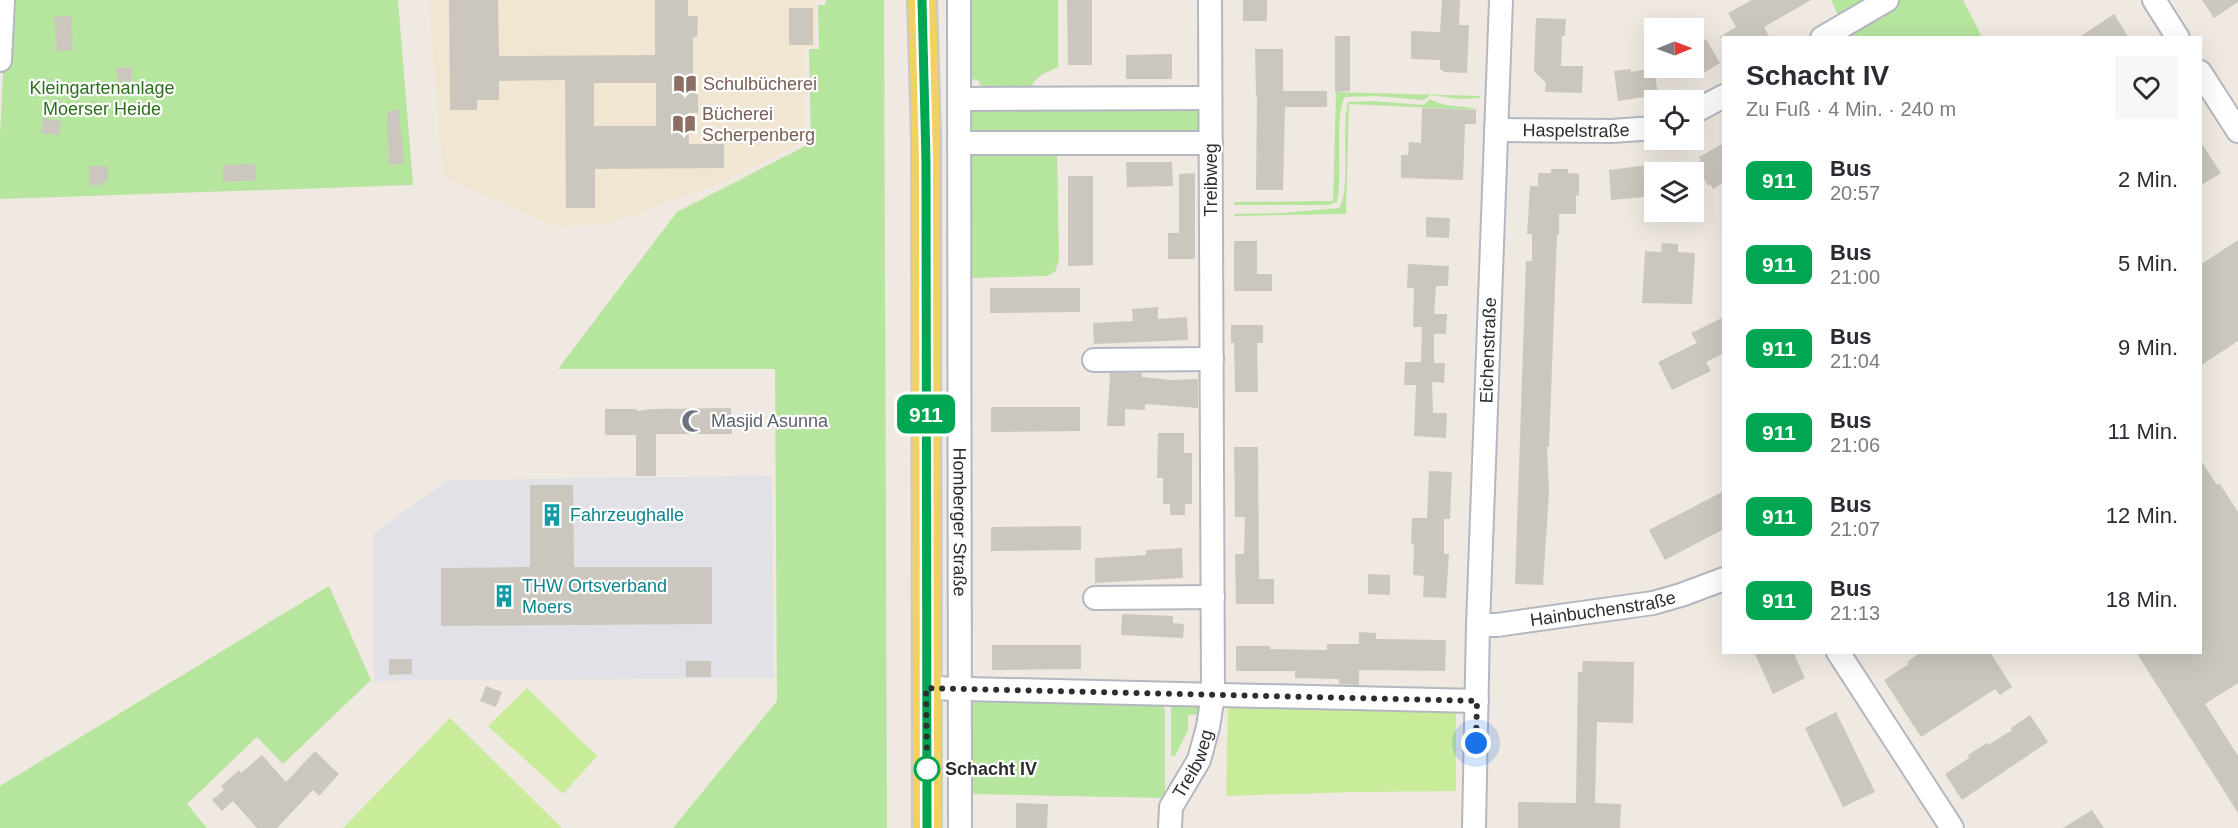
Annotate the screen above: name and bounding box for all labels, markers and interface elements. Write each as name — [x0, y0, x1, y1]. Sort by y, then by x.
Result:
north arrow — [1644, 18, 1704, 78]
map controls — [1644, 18, 1704, 222]
button: heart — [2115, 56, 2178, 119]
text: Schacht IV — [1746, 60, 1889, 91]
library icon: Schulbücherei — [672, 71, 698, 97]
place label: Schulbücherei — [703, 74, 817, 94]
park label: Kleingartenanlage Moerser Heide — [29, 78, 175, 119]
button: locate — [1644, 90, 1704, 150]
text: Zu Fuß · 4 Min. · 240 m — [1746, 98, 1956, 120]
place label: Bücherei Scherpenberg — [702, 104, 815, 145]
library icon: Bücherei Scherpenberg — [671, 111, 697, 137]
street label: Haspelstraße — [1522, 120, 1630, 141]
street label: Treibweg — [1201, 143, 1221, 217]
text: Bus — [1830, 156, 1872, 181]
button: layers — [1644, 162, 1704, 222]
text: 2 Min. — [2118, 167, 2178, 192]
text: 911 — [1762, 169, 1796, 192]
text: 20:57 — [1830, 182, 1880, 204]
text: Bus — [1830, 240, 1872, 265]
text: 5 Min. — [2118, 251, 2178, 276]
text: 911 — [1762, 253, 1796, 276]
text: 21:00 — [1830, 266, 1880, 288]
street label: Eichenstraße — [1476, 297, 1500, 404]
text: Bus — [1830, 324, 1872, 349]
text: 9 Min. — [2118, 335, 2178, 360]
text: 911 — [1762, 337, 1796, 360]
text: 21:04 — [1830, 350, 1880, 372]
line badge: 911 — [892, 394, 960, 434]
text: 911 — [909, 403, 943, 426]
mosque icon: Masjid Asunna — [680, 408, 706, 434]
text: Bus — [1830, 408, 1872, 433]
place label: Masjid Asunna — [711, 411, 829, 431]
text: 11 Min. — [2107, 419, 2178, 444]
text: 911 — [1762, 421, 1796, 444]
text: 21:06 — [1830, 434, 1880, 456]
street label: Homberger Straße — [950, 447, 970, 597]
text: Bus — [1830, 492, 1872, 517]
building icon: Fahrzeughalle — [539, 502, 565, 528]
text: 12 Min. — [2106, 503, 2178, 528]
place label: Fahrzeughalle — [570, 505, 684, 525]
text: 911 — [1762, 505, 1796, 528]
text: 21:07 — [1830, 518, 1880, 540]
place label: THW Ortsverband Moers — [522, 576, 667, 617]
text: Bus — [1830, 576, 1872, 601]
building icon: THW Ortsverband Moers — [491, 583, 517, 609]
street label: Hainbuchenstraße — [1529, 587, 1678, 630]
text: 18 Min. — [2106, 587, 2178, 612]
text: 911 — [1762, 589, 1796, 612]
text: 21:13 — [1830, 602, 1880, 624]
street label: Treibweg — [1169, 727, 1217, 802]
your location — [1461, 728, 1491, 758]
marker: Schacht IV — [914, 756, 940, 782]
place label: Schacht IV — [945, 759, 1037, 779]

